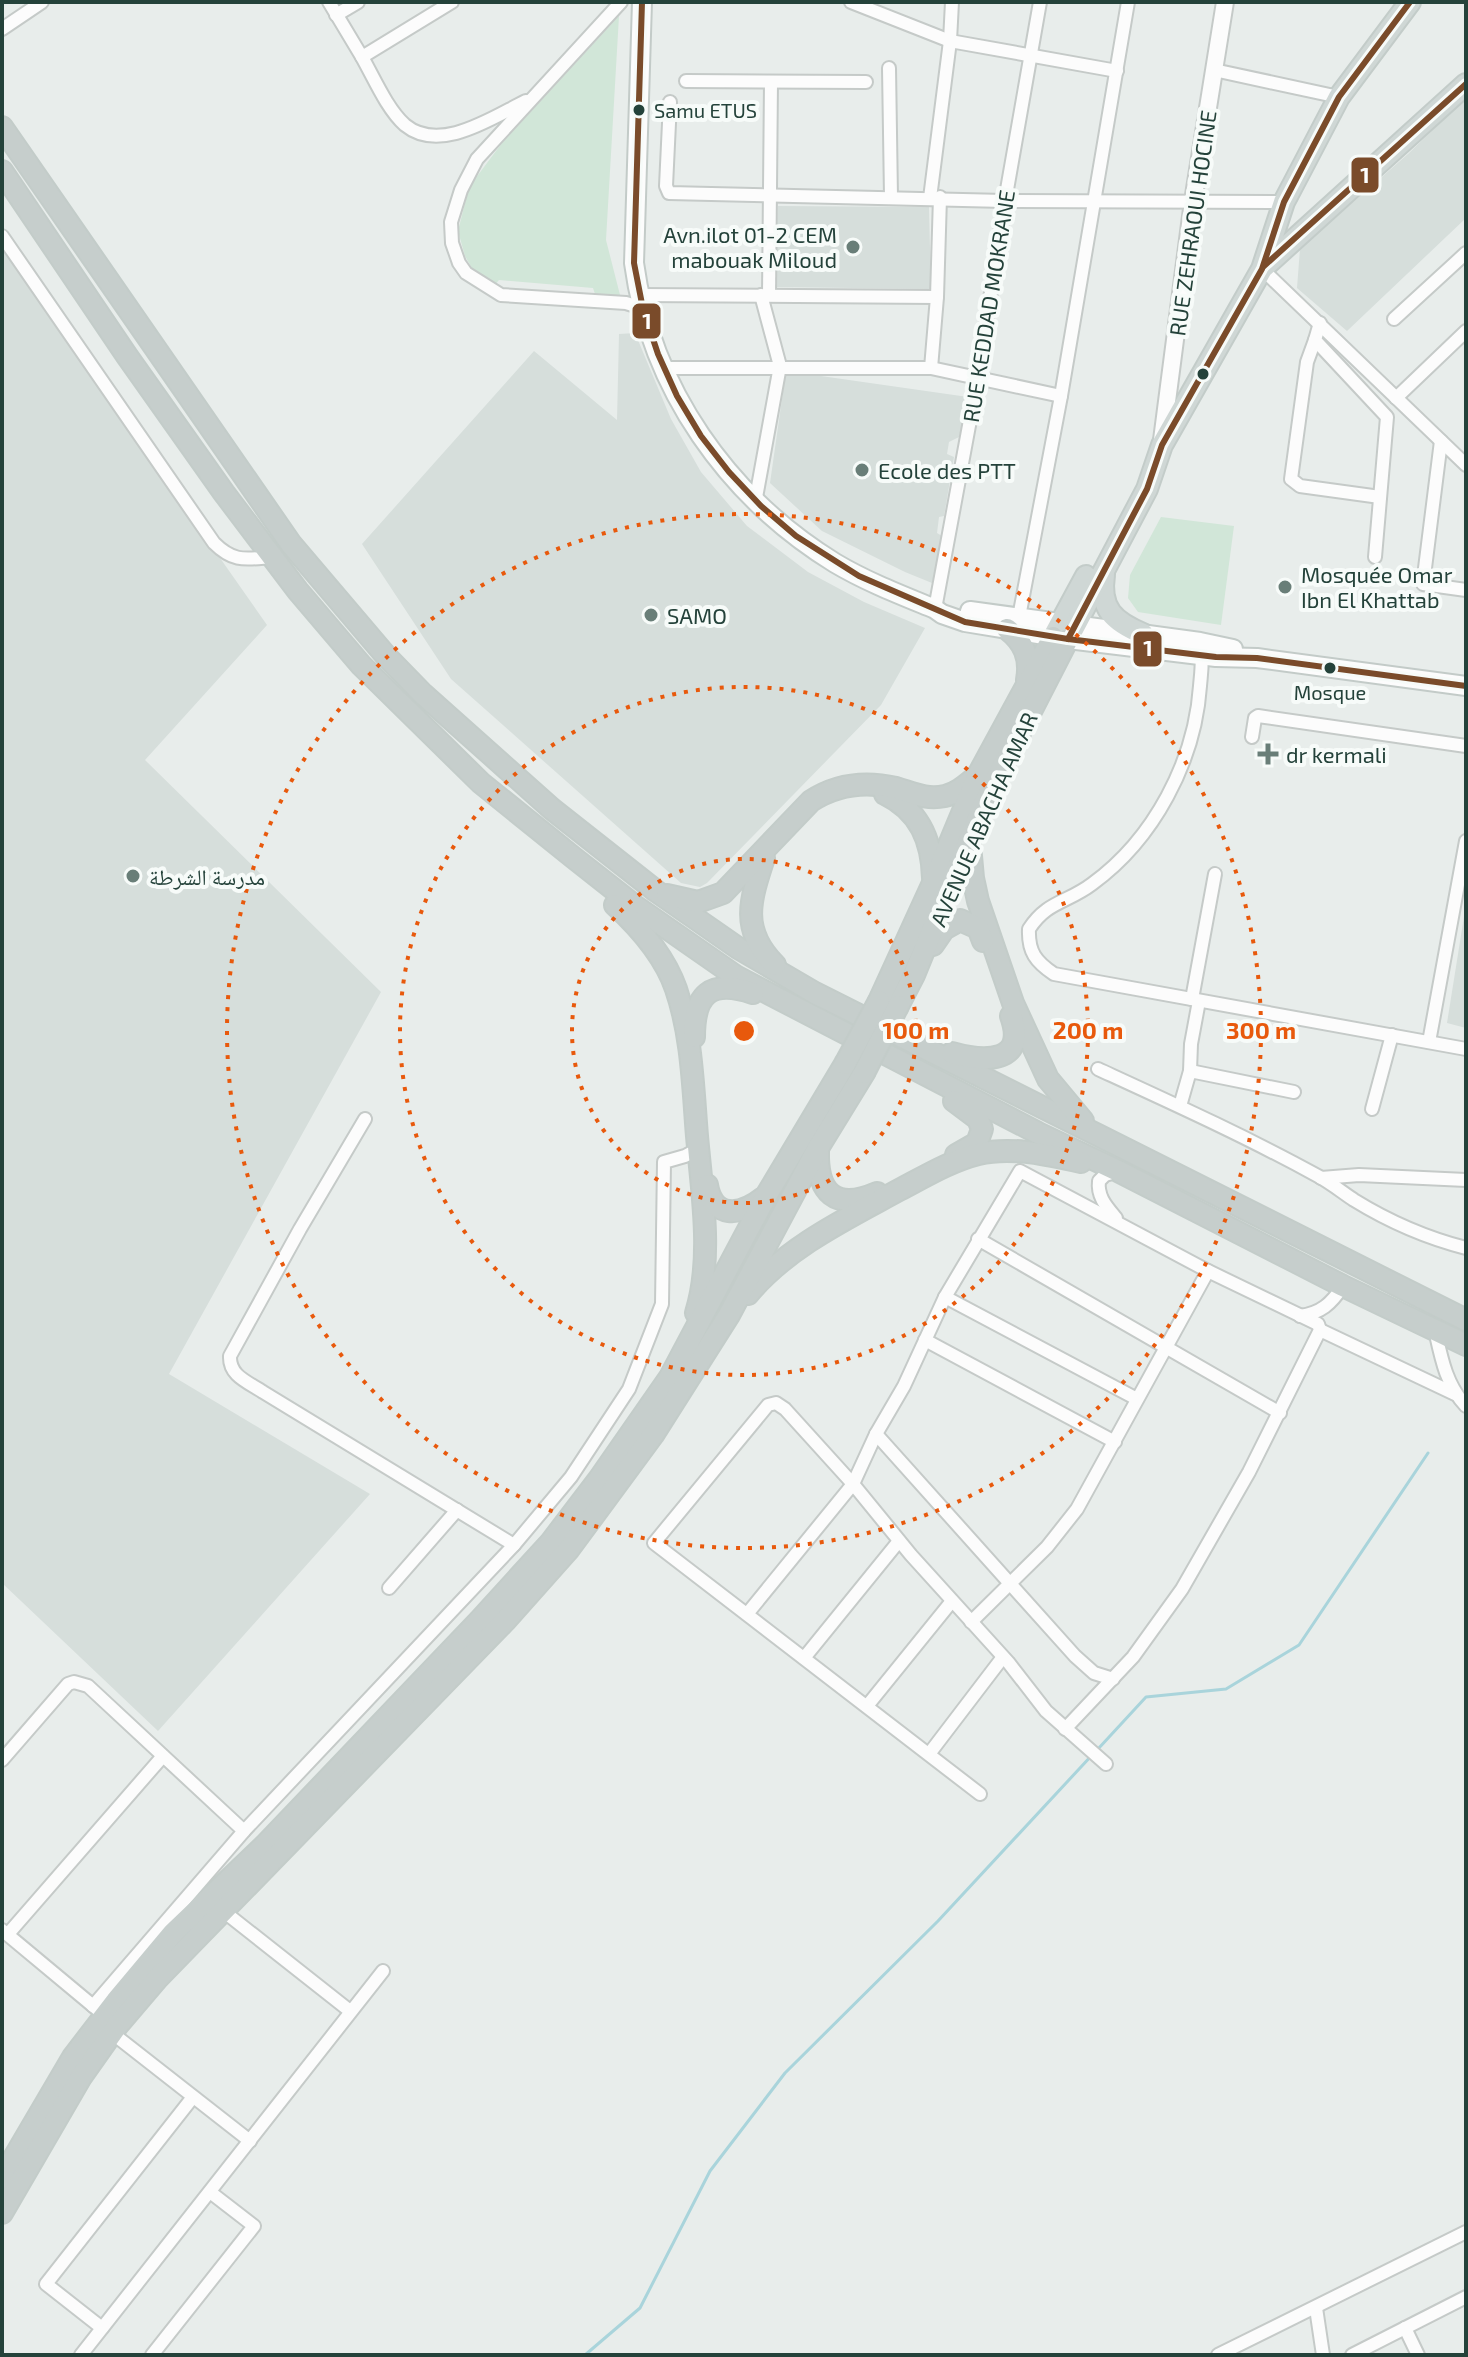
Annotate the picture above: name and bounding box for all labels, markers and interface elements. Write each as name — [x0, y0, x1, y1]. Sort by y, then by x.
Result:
place label: Samu ETUS — [654, 98, 757, 122]
marker: Samu ETUS — [631, 102, 647, 118]
street label: RUE ZEHRAOUI HOCINE — [1163, 108, 1221, 338]
line badge: 1 — [1350, 156, 1380, 194]
text: 1 — [1360, 161, 1370, 187]
street label: RUE KEDDAD MOKRANE — [957, 188, 1019, 424]
place label: Avn.ilot 01-2 CEM mabouak Miloud — [663, 221, 837, 272]
marker: Avn.ilot 01-2 CEM mabouak Miloud — [844, 238, 862, 256]
line badge: 1 — [631, 302, 662, 340]
text: 1 — [642, 307, 652, 333]
unlabelled marker — [1195, 366, 1211, 382]
place label: Ecole des PTT — [878, 457, 1016, 483]
marker: Ecole des PTT — [853, 461, 871, 479]
place label: Mosquée Omar Ibn El Khattab — [1301, 561, 1453, 612]
marker: Mosquée Omar Ibn El Khattab — [1276, 578, 1294, 596]
place label: SAMO — [667, 602, 727, 628]
marker: SAMO — [642, 606, 660, 624]
line badge: 1 — [1132, 630, 1163, 668]
text: 1 — [1143, 634, 1153, 660]
marker: Mosque — [1322, 660, 1338, 676]
place label: Mosque — [1294, 680, 1366, 704]
street label: AVENUE ABACHA AMAR — [924, 708, 1042, 930]
place label: dr kermali — [1286, 741, 1387, 767]
marker: dr kermali — [1257, 743, 1279, 765]
place label: مدرسة الشرطة — [149, 863, 265, 890]
marker: مدرسة الشرطة — [124, 867, 142, 885]
text: 100 m — [883, 1015, 949, 1044]
text: 200 m — [1053, 1015, 1123, 1044]
text: 300 m — [1226, 1015, 1296, 1044]
centre of rings — [730, 1017, 758, 1045]

